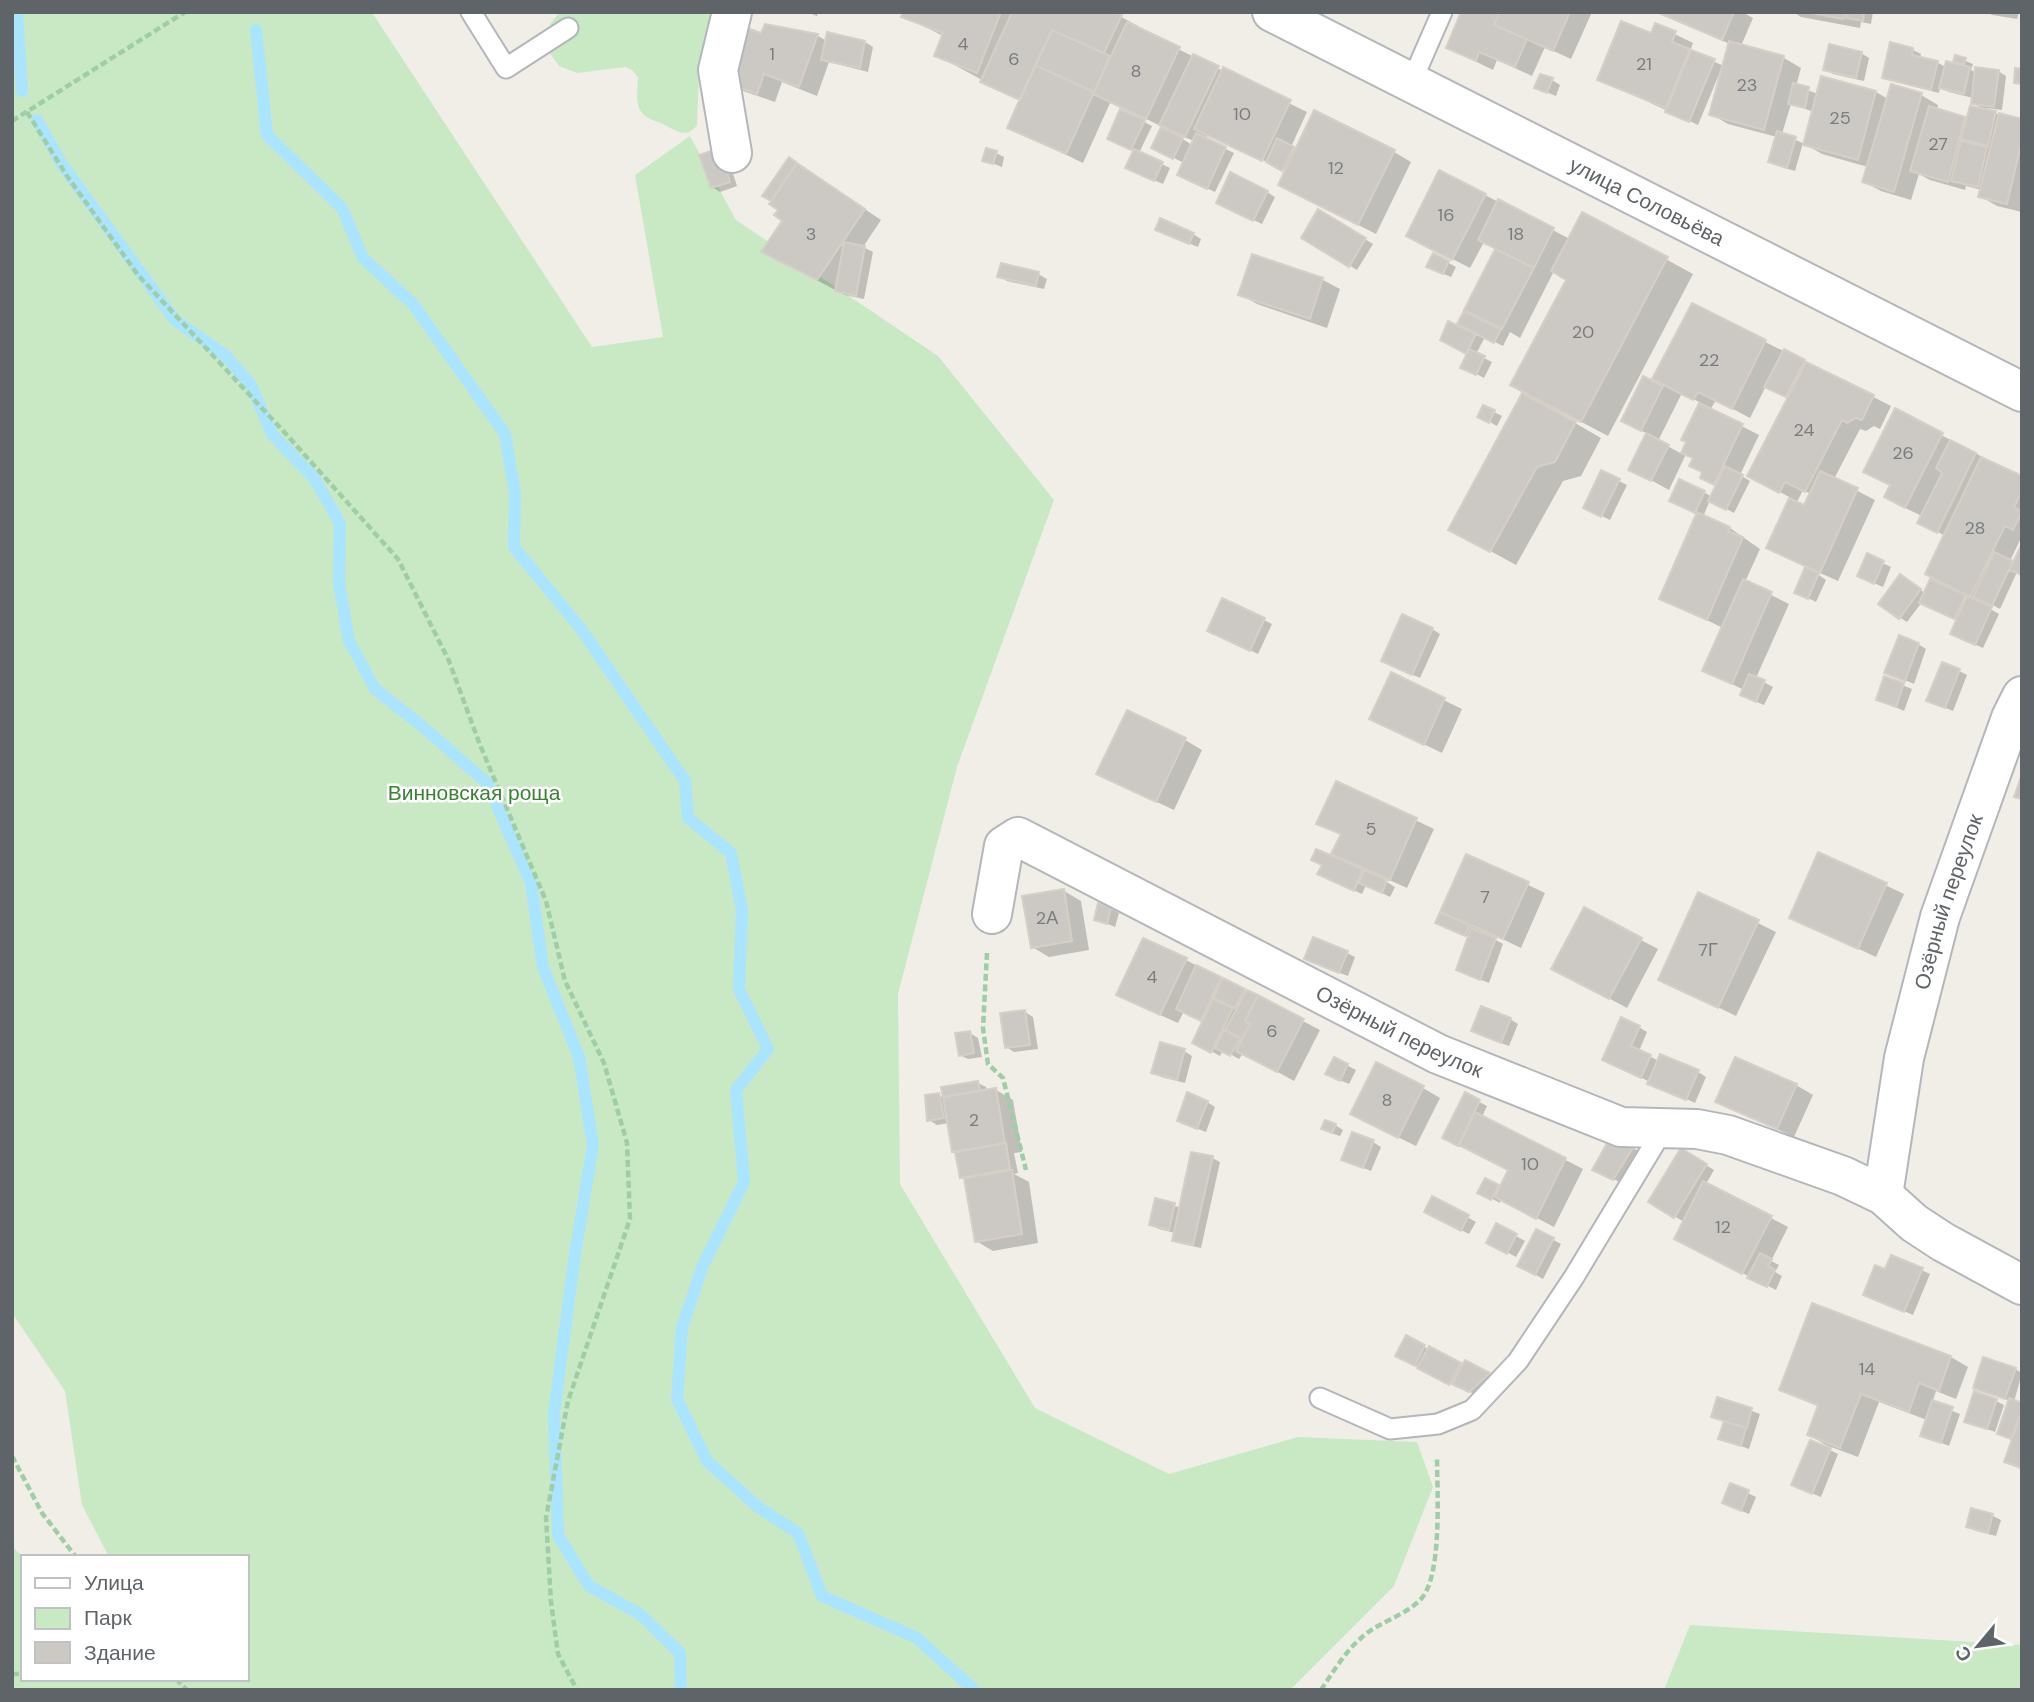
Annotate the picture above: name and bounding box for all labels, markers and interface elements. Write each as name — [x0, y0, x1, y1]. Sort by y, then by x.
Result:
house number: 4 — [958, 32, 969, 56]
house number: 1 — [769, 42, 775, 66]
house number: 6 — [1008, 47, 1020, 71]
house number: 21 — [1636, 52, 1652, 76]
house number: 8 — [1131, 59, 1141, 83]
house number: 23 — [1736, 73, 1758, 97]
house number: 10 — [1233, 102, 1251, 126]
house number: 25 — [1829, 106, 1851, 130]
house number: 27 — [1928, 132, 1948, 156]
street label: улица Соловьёва — [1564, 151, 1729, 253]
house number: 12 — [1328, 156, 1344, 180]
house number: 16 — [1438, 203, 1454, 227]
house number: 3 — [806, 222, 816, 246]
house number: 18 — [1508, 222, 1524, 246]
house number: 20 — [1572, 320, 1594, 344]
house number: 22 — [1699, 348, 1719, 372]
house number: 24 — [1794, 418, 1815, 442]
house number: 26 — [1892, 441, 1914, 465]
house number: 28 — [1964, 516, 1986, 540]
park label: Винновская роща — [388, 779, 561, 807]
street label: Озёрный переулок — [1908, 809, 1990, 993]
house number: 5 — [1366, 817, 1376, 841]
house number: 7 — [1480, 885, 1490, 909]
house number: 2А — [1036, 906, 1058, 930]
house number: 7Г — [1698, 938, 1718, 962]
house number: 4 — [1147, 965, 1158, 989]
street label: Озёрный переулок — [1311, 979, 1488, 1085]
house number: 6 — [1266, 1019, 1278, 1043]
house number: 8 — [1382, 1088, 1392, 1112]
house number: 2 — [969, 1108, 979, 1132]
house number: 10 — [1521, 1152, 1539, 1176]
house number: 12 — [1715, 1215, 1731, 1239]
house number: 14 — [1859, 1357, 1875, 1381]
legend — [21, 1555, 248, 1681]
text: Улица — [84, 1569, 144, 1597]
text: Парк — [84, 1604, 132, 1632]
north arrow — [1943, 1611, 2013, 1681]
text: Здание — [84, 1639, 156, 1667]
text: С — [1949, 1642, 1978, 1666]

